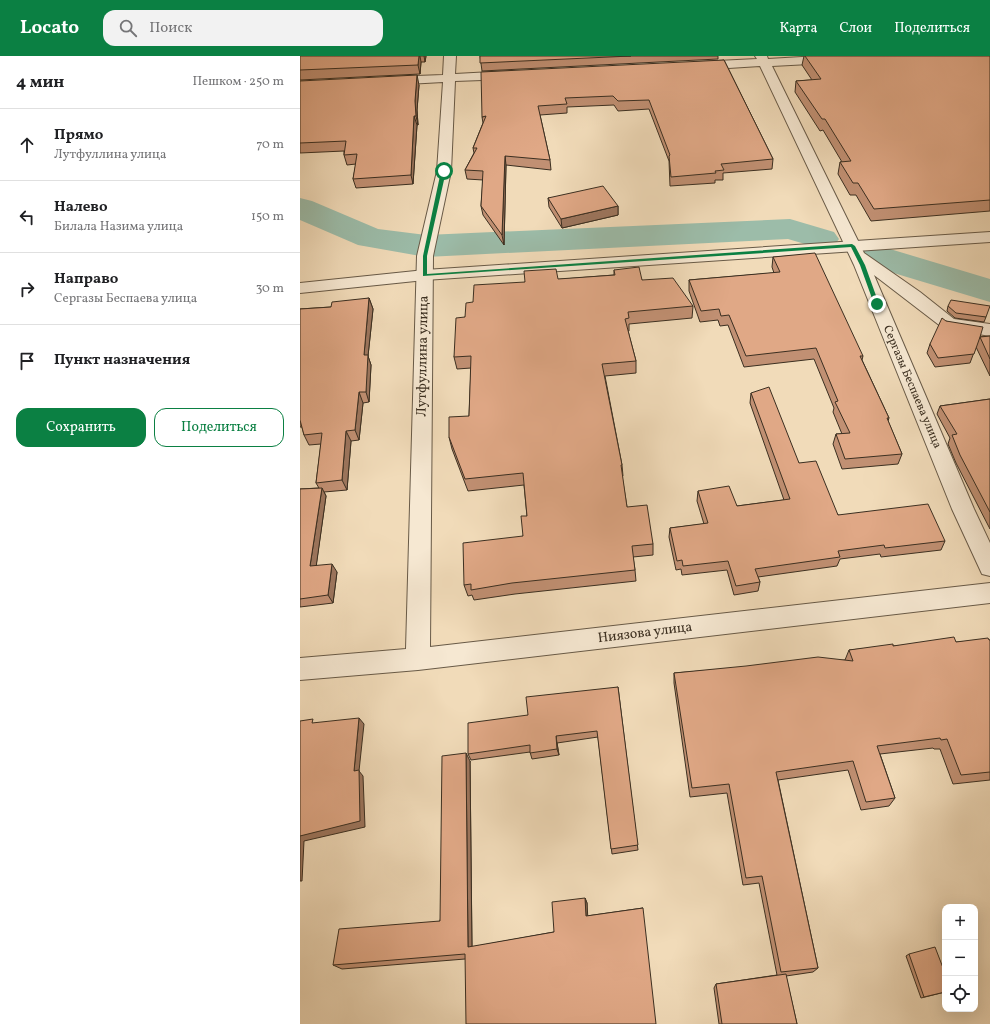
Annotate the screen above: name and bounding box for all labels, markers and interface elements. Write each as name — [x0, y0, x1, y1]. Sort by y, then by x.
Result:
search box — [103, 10, 383, 46]
text: Locato — [20, 15, 79, 41]
icon: search — [117, 17, 139, 39]
text: Поиск — [149, 18, 192, 39]
text: Карта — [779, 19, 817, 38]
text: Слои — [839, 19, 872, 38]
text: Поделиться — [894, 19, 970, 38]
text: 4 мин — [16, 71, 64, 94]
text: Пешком · 250 m — [192, 73, 284, 91]
text: Прямо — [54, 125, 103, 146]
icon: ahead — [16, 134, 38, 156]
text: 70 m — [256, 136, 284, 154]
text: Лутфуллина улица — [54, 146, 167, 164]
route start — [435, 162, 453, 180]
text: Налево — [54, 197, 108, 218]
icon: left — [16, 206, 38, 228]
text: 150 m — [251, 208, 284, 226]
text: Билала Назима улица — [54, 218, 183, 236]
text: Направо — [54, 269, 118, 290]
icon: right — [16, 278, 38, 300]
text: 30 m — [256, 280, 284, 298]
text: Сергазы Беспаева улица — [54, 290, 197, 308]
street label: Лутфуллина улица — [412, 295, 434, 417]
route end — [868, 295, 886, 313]
street label: Сергазы Беспаева улица — [879, 323, 945, 451]
icon: arrive — [16, 350, 38, 372]
text: Пункт назначения — [54, 350, 190, 371]
button: Сохранить — [16, 408, 146, 447]
button: Поделиться — [154, 408, 284, 447]
street label: Ниязова улица — [597, 618, 693, 648]
map controls — [942, 904, 978, 1012]
button: + — [942, 904, 978, 940]
button: − — [942, 940, 978, 976]
button: locate — [942, 976, 978, 1012]

